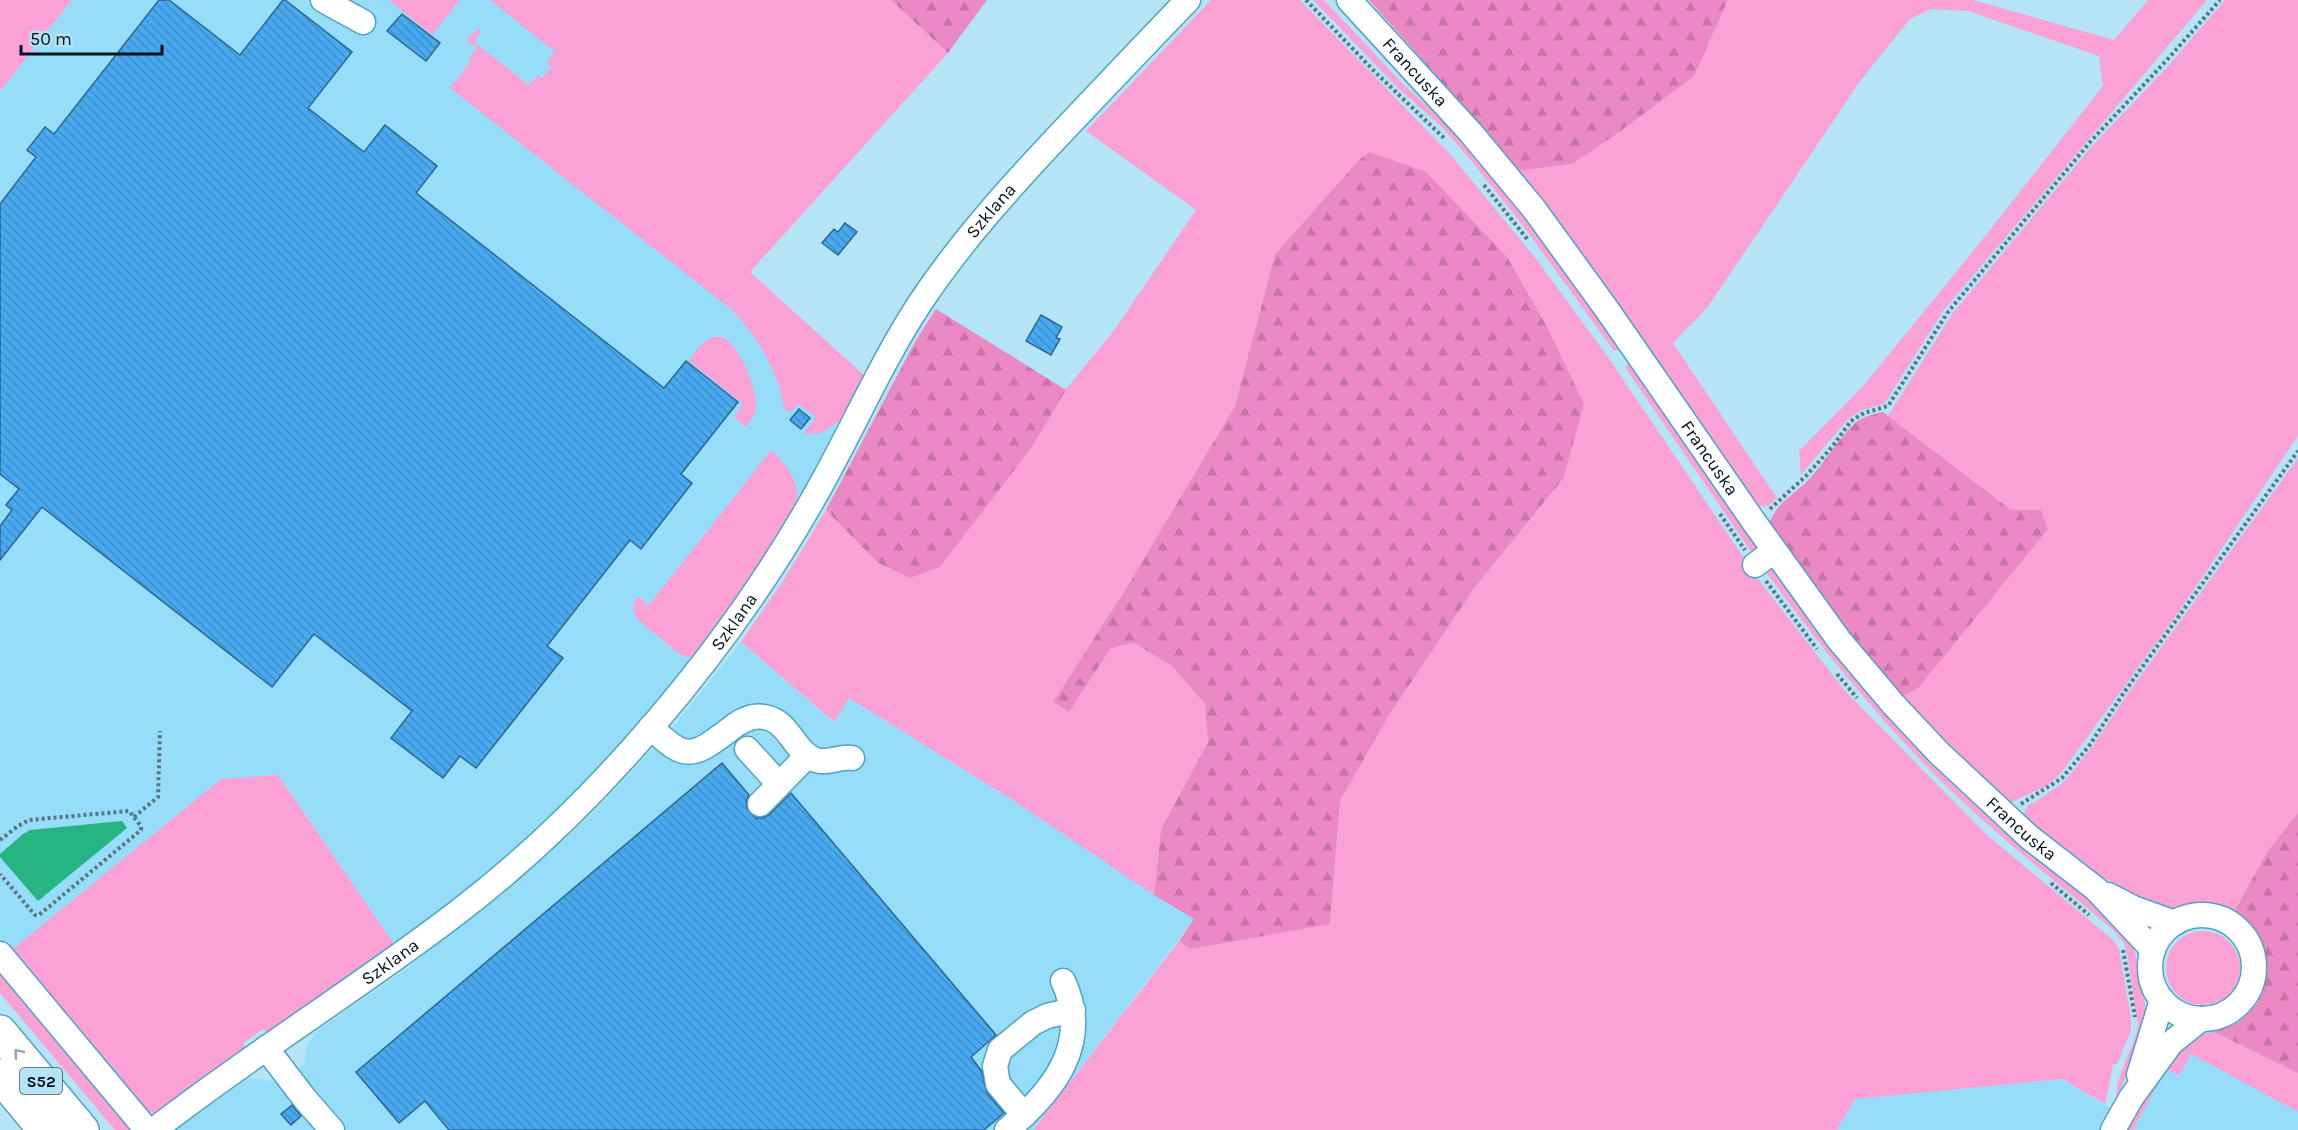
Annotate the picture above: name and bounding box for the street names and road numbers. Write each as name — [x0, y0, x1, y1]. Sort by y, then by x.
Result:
street label: Francuska — [1378, 33, 1453, 112]
street label: Szklana — [961, 179, 1020, 243]
street label: Francuska — [1676, 416, 1743, 500]
street label: Szklana — [706, 589, 762, 655]
street label: Francuska — [1982, 792, 2061, 865]
street label: Szklana — [357, 934, 423, 990]
road number: S52 — [20, 1068, 62, 1094]

